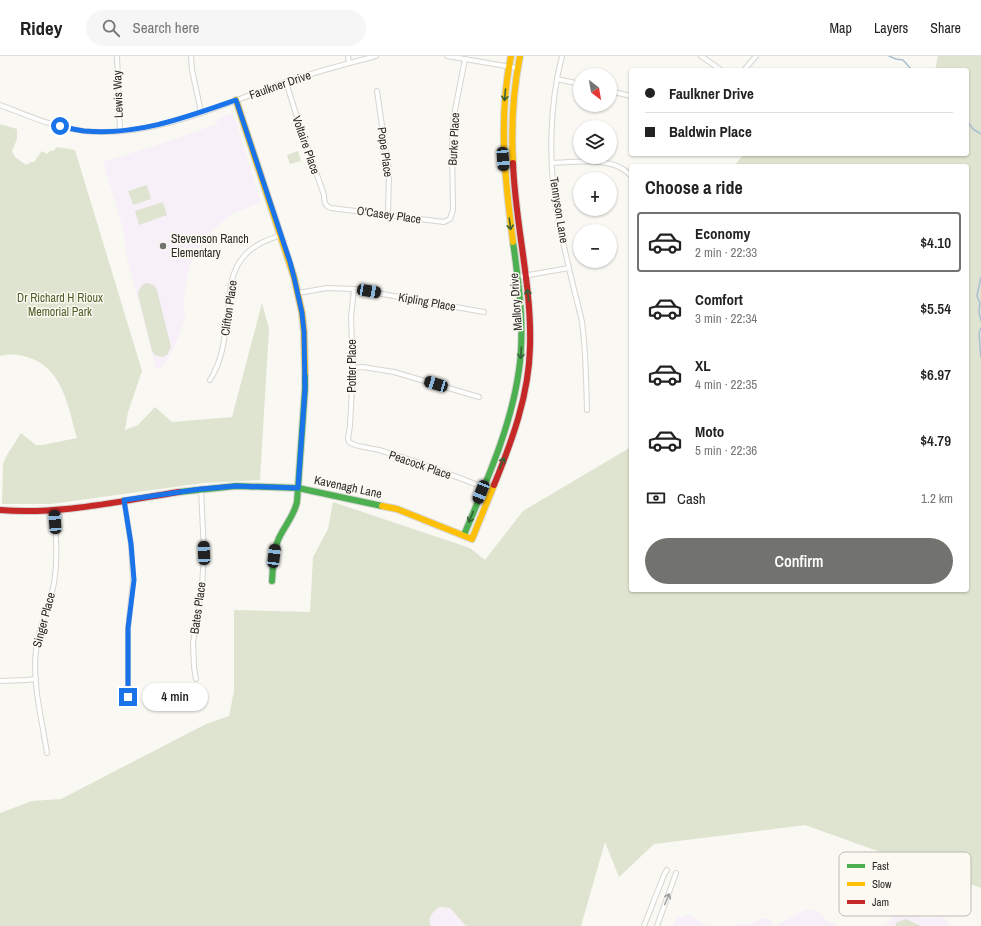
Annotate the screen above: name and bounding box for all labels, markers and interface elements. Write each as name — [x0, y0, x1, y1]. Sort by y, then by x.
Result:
search box — [86, 10, 366, 46]
text: Ridey — [20, 15, 62, 41]
icon: search — [100, 17, 122, 39]
text: Search here — [132, 17, 199, 38]
text: Map — [830, 19, 852, 37]
text: Layers — [874, 19, 908, 37]
text: Share — [930, 19, 961, 37]
street label: Faulkner Drive — [247, 67, 313, 103]
north arrow — [573, 68, 617, 112]
map controls — [573, 68, 617, 268]
street label: Lewis Way — [109, 70, 127, 118]
text: Faulkner Drive — [669, 83, 754, 104]
one-way arrow — [502, 88, 509, 101]
street label: Burke Place — [445, 112, 463, 166]
street label: Voltaire Place — [289, 114, 323, 176]
route start — [51, 117, 69, 135]
button: layers — [573, 120, 617, 164]
text: Baldwin Place — [669, 121, 752, 142]
street label: Pope Place — [374, 126, 396, 178]
car — [496, 147, 510, 171]
button: + — [573, 172, 617, 216]
text: Choose a ride — [645, 175, 743, 200]
street label: Tennyson Lane — [546, 176, 572, 244]
street label: O'Casey Place — [356, 203, 422, 227]
one-way arrow — [506, 217, 514, 230]
text: Economy — [695, 223, 750, 244]
button: − — [573, 224, 617, 268]
icon: car — [647, 224, 683, 260]
place label: Stevenson Ranch Elementary — [171, 231, 249, 261]
text: $4.10 — [920, 232, 951, 253]
marker: Stevenson Ranch Elementary — [158, 241, 168, 251]
text: 2 min · 22:33 — [695, 244, 757, 261]
street label: Mallory Drive — [506, 273, 526, 331]
street label: Clifton Place — [217, 279, 241, 337]
car — [356, 283, 382, 299]
street label: Kipling Place — [397, 289, 457, 315]
one-way arrow — [524, 289, 532, 302]
text: Comfort — [695, 289, 743, 310]
park label: Dr Richard H Rioux Memorial Park — [17, 290, 103, 320]
icon: car — [647, 290, 683, 326]
text: $5.54 — [920, 298, 951, 319]
text: 3 min · 22:34 — [695, 310, 757, 327]
street label: Potter Place — [344, 339, 360, 393]
one-way arrow — [517, 346, 524, 359]
text: XL — [695, 355, 711, 376]
icon: car — [647, 356, 683, 392]
text: $6.97 — [920, 364, 951, 385]
car — [423, 375, 449, 393]
text: 4 min · 22:35 — [695, 376, 757, 393]
text: Moto — [695, 421, 724, 442]
icon: car — [647, 422, 683, 458]
text: $4.79 — [920, 430, 951, 451]
text: 5 min · 22:36 — [695, 442, 757, 459]
street label: Peacock Place — [387, 447, 453, 483]
one-way arrow — [498, 458, 506, 470]
street label: Kavenagh Lane — [313, 472, 383, 502]
car — [471, 479, 491, 505]
icon: cash — [645, 487, 667, 509]
text: Cash — [677, 488, 706, 509]
text: 1.2 km — [921, 490, 953, 507]
car — [48, 510, 62, 534]
one-way arrow — [467, 511, 474, 523]
button: Confirm — [645, 538, 953, 584]
car — [198, 541, 210, 565]
car — [267, 543, 281, 569]
street label: Bates Place — [186, 581, 210, 635]
street label: Singer Place — [29, 591, 59, 649]
callout: 4 min — [142, 683, 208, 711]
route end — [119, 688, 137, 706]
text: 4 min — [161, 688, 189, 705]
legend — [839, 852, 971, 916]
text: Fast — [872, 859, 890, 873]
text: Slow — [872, 877, 892, 891]
one-way arrow — [663, 894, 671, 906]
text: Jam — [872, 895, 889, 909]

